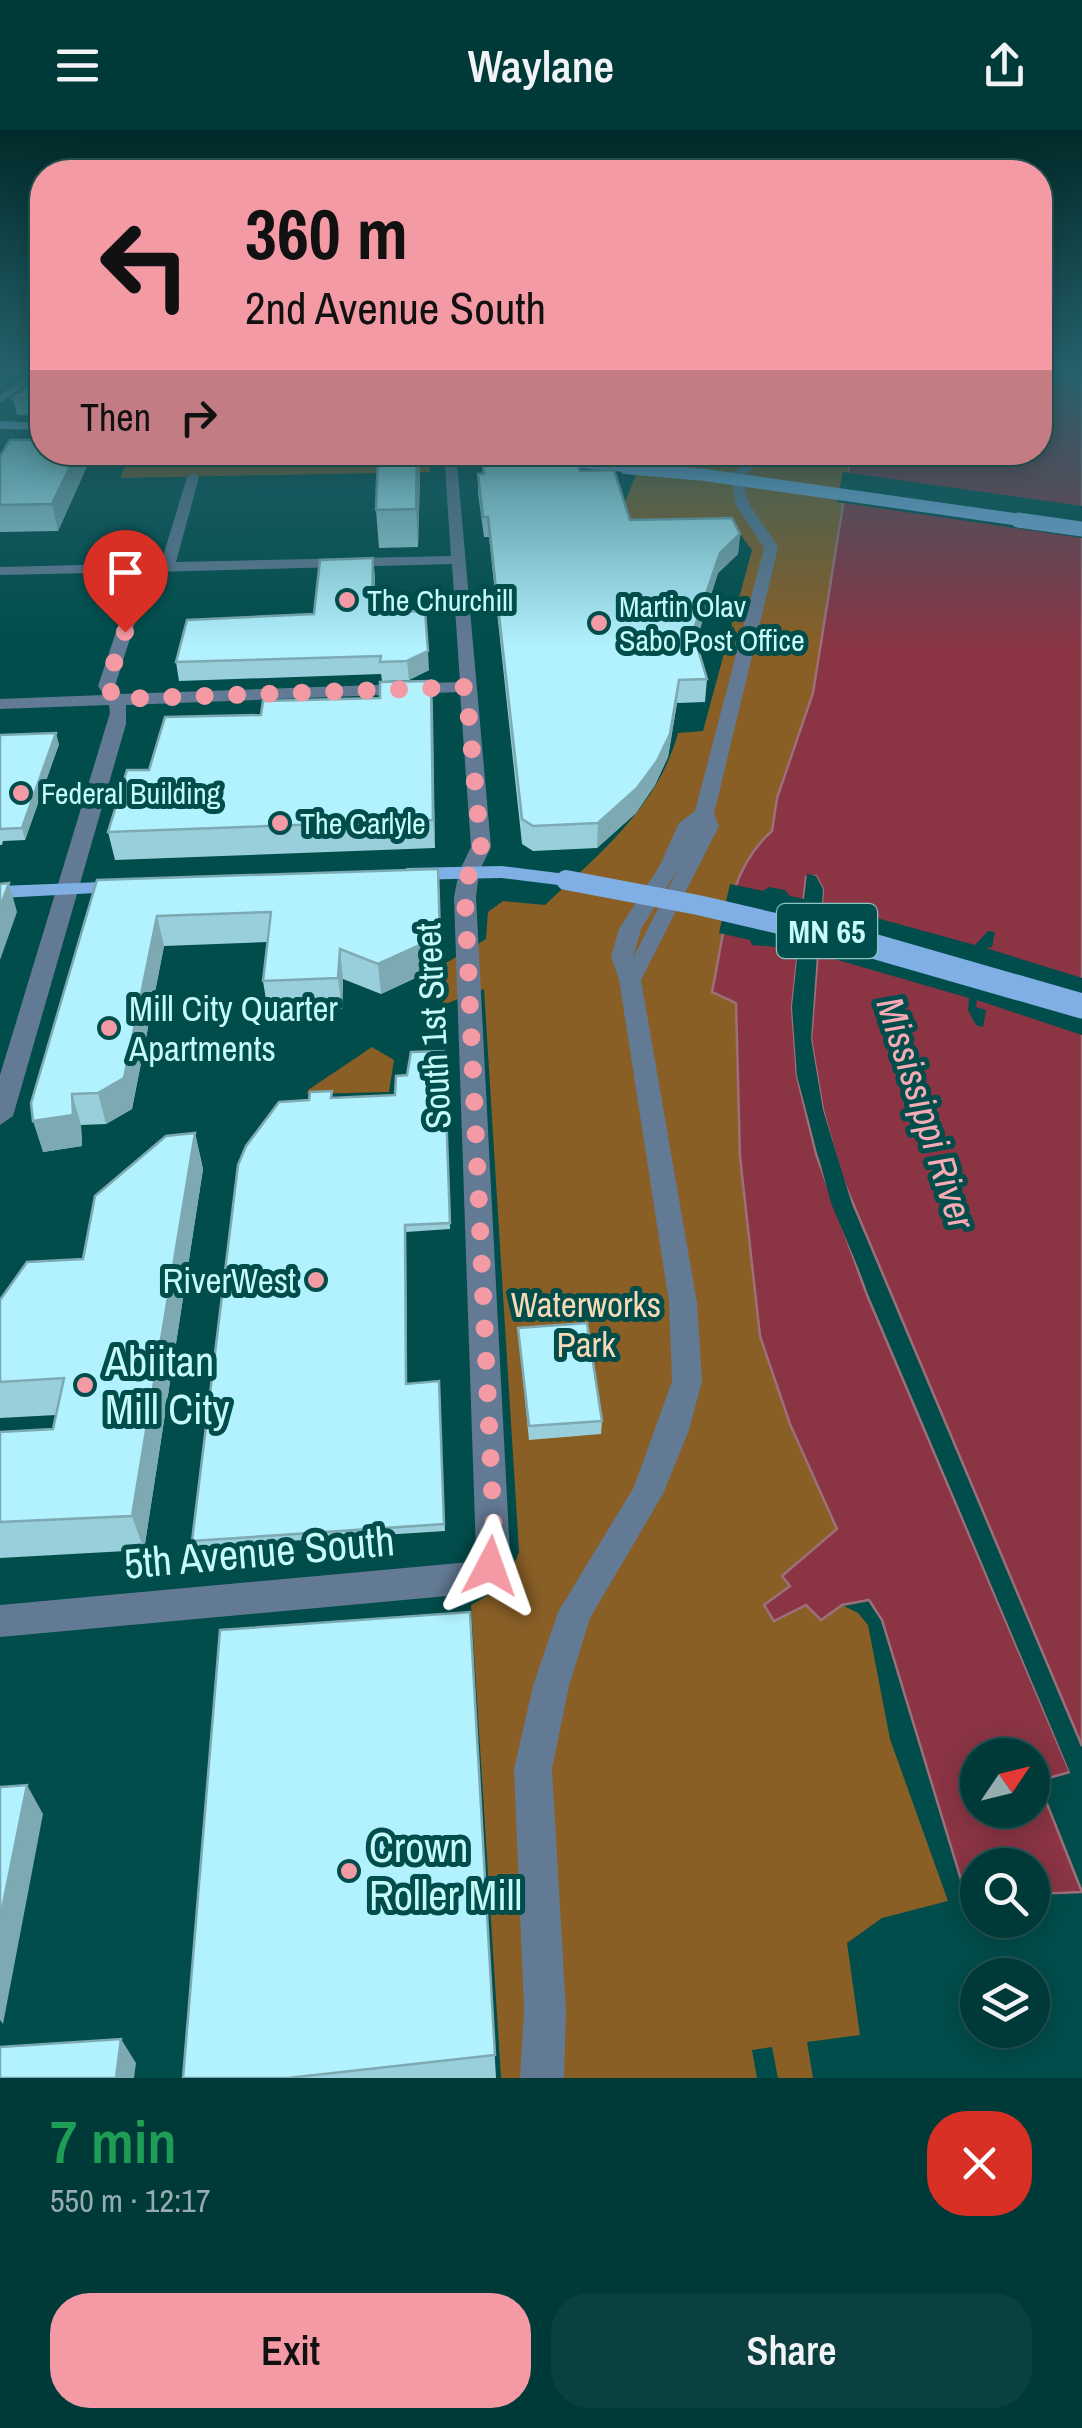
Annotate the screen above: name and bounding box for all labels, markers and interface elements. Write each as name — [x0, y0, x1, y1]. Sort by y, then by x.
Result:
text: Waylane — [468, 35, 614, 96]
icon: menu — [50, 38, 105, 93]
icon: share — [977, 38, 1032, 93]
text: 360 m — [245, 187, 408, 281]
icon: left — [80, 200, 210, 330]
text: 2nd Avenue South — [245, 277, 546, 338]
icon: right — [171, 390, 226, 445]
text: Then — [80, 392, 151, 443]
pin — [83, 530, 168, 633]
icon: arrive — [98, 545, 153, 600]
place label: The Churchill — [367, 580, 513, 620]
place label: Martin Olav Sabo Post Office — [619, 586, 805, 660]
marker: The Churchill — [336, 589, 358, 611]
marker: Martin Olav Sabo Post Office — [588, 612, 610, 634]
place label: Federal Building — [41, 773, 221, 813]
marker: Federal Building — [10, 782, 32, 804]
place label: The Carlyle — [300, 803, 426, 843]
marker: The Carlyle — [269, 812, 291, 834]
road number: MN 65 — [777, 904, 877, 958]
street label: South 1st Street — [404, 922, 462, 1130]
place label: Mill City Quarter Apartments — [128, 985, 338, 1072]
water label: Mississippi River — [865, 991, 988, 1237]
marker: Mill City Quarter Apartments — [98, 1017, 120, 1039]
place label: RiverWest — [163, 1257, 296, 1304]
marker: RiverWest — [305, 1269, 327, 1291]
park label: Waterworks Park — [511, 1281, 661, 1368]
place label: Abiitan Mill City — [104, 1333, 229, 1437]
marker: Abiitan Mill City — [74, 1374, 96, 1396]
street label: 5th Avenue South — [121, 1512, 397, 1592]
position arrow — [438, 1514, 542, 1618]
north arrow — [960, 1738, 1050, 1828]
map controls — [960, 1738, 1050, 2048]
place label: Crown Roller Mill — [369, 1819, 522, 1923]
button: search — [960, 1848, 1050, 1938]
marker: Crown Roller Mill — [338, 1860, 360, 1882]
button: layers — [960, 1958, 1050, 2048]
text: 7 min — [50, 2101, 177, 2182]
button: close — [927, 2111, 1032, 2216]
text: 550 m · 12:17 — [50, 2179, 210, 2222]
button: Exit — [50, 2293, 531, 2408]
button: Share — [551, 2293, 1032, 2408]

